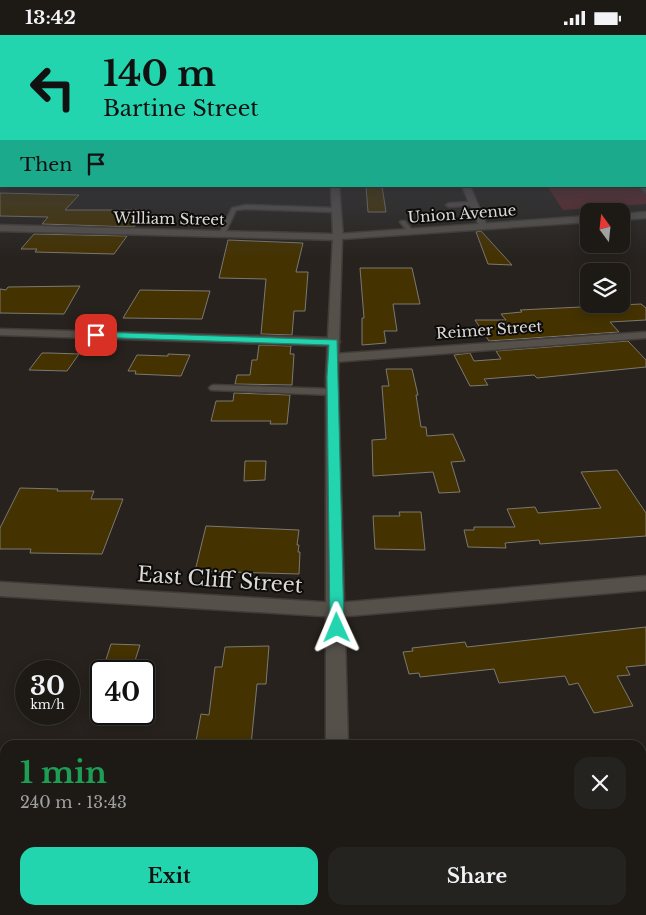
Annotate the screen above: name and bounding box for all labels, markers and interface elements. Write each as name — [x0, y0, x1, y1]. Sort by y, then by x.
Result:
text: 13:42 — [25, 6, 76, 29]
text: 140 m — [103, 52, 216, 95]
icon: left — [20, 55, 85, 120]
text: Bartine Street — [103, 95, 259, 122]
icon: arrive — [82, 150, 110, 178]
text: Then — [20, 153, 72, 176]
street label: Union Avenue — [407, 200, 517, 227]
north arrow — [580, 203, 630, 253]
map controls — [580, 203, 630, 313]
street label: William Street — [112, 208, 225, 229]
button: layers — [580, 263, 630, 313]
pin — [75, 314, 117, 356]
street label: Reimer Street — [435, 316, 543, 343]
icon: arrive — [82, 321, 110, 349]
street label: East Cliff Street — [136, 561, 304, 599]
position arrow — [310, 601, 362, 653]
speed limit sign: 40 — [90, 660, 155, 725]
text: 30 — [30, 671, 65, 702]
text: km/h — [30, 697, 65, 712]
text: 1 min — [20, 754, 107, 791]
button: close — [574, 757, 626, 809]
text: 240 m · 13:43 — [20, 792, 127, 812]
button: Exit — [20, 847, 318, 905]
button: Share — [328, 847, 626, 905]

